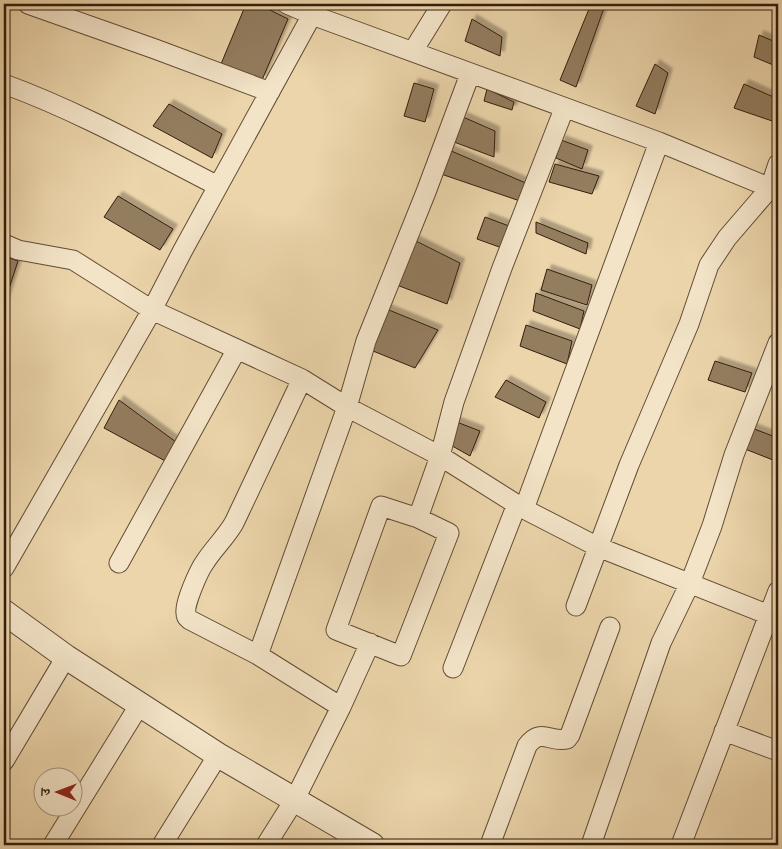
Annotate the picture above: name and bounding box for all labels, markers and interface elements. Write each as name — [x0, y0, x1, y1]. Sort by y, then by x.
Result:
north arrow — [32, 766, 82, 816]
text: उ — [36, 787, 54, 796]

